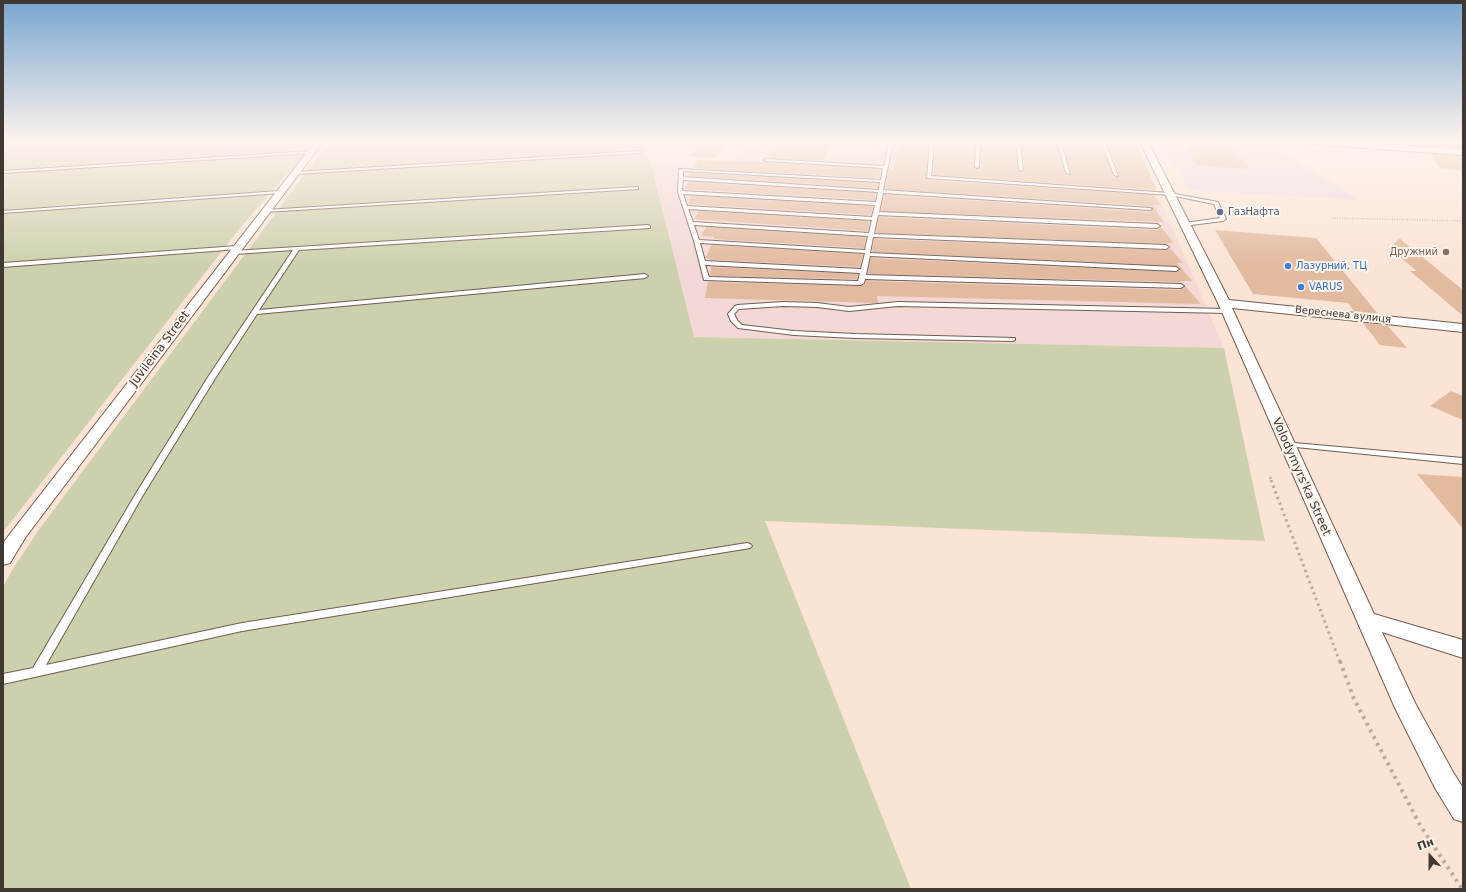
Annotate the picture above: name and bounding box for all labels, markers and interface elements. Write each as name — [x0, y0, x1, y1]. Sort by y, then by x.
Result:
place label: ГазНафта — [1228, 206, 1280, 218]
marker: ГазНафта — [1215, 207, 1225, 217]
place label: Дружний — [1389, 246, 1438, 258]
marker: Дружний — [1441, 247, 1451, 257]
place label: Лазурний, ТЦ — [1296, 260, 1367, 272]
marker: Лазурний, ТЦ — [1283, 261, 1293, 271]
place label: VARUS — [1309, 281, 1343, 293]
marker: VARUS — [1296, 282, 1306, 292]
street label: Вереснева вулиця — [1294, 304, 1392, 326]
street label: Juvileina Street — [127, 308, 193, 390]
street label: Volodymyrs'ka Street — [1268, 416, 1334, 538]
text: Пн — [1415, 835, 1436, 853]
north arrow — [1410, 836, 1450, 876]

